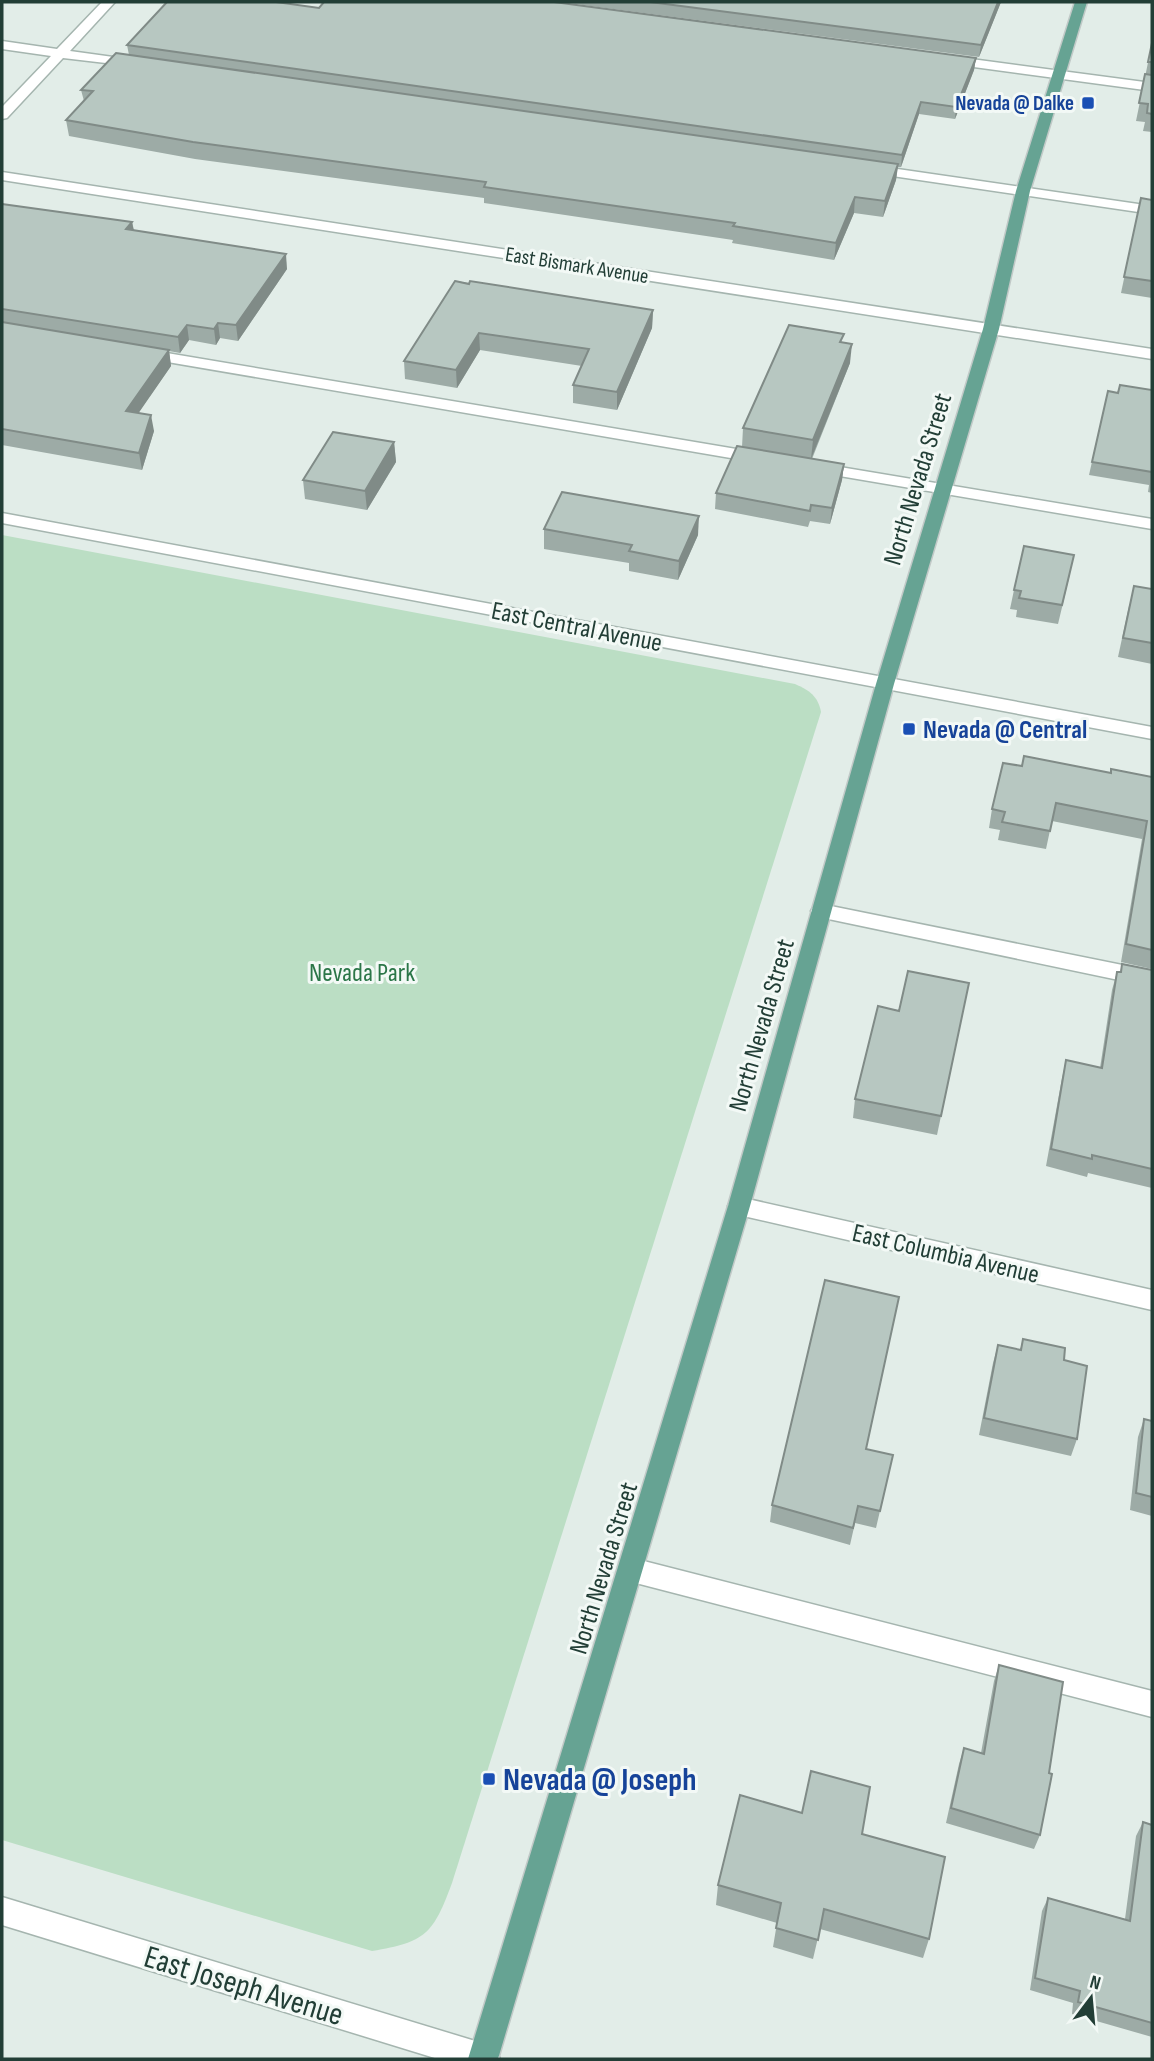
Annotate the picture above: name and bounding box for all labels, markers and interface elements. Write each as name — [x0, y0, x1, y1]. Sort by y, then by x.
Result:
place label: Nevada @ Dalke — [955, 91, 1074, 116]
marker: Nevada @ Dalke — [1080, 95, 1096, 111]
street label: East Bismark Avenue — [503, 242, 650, 289]
street label: North Nevada Street — [878, 390, 959, 569]
street label: East Central Avenue — [489, 596, 665, 659]
place label: Nevada @ Central — [923, 715, 1087, 746]
marker: Nevada @ Central — [901, 721, 917, 737]
street label: North Nevada Street — [723, 935, 802, 1115]
park label: Nevada Park — [309, 958, 415, 989]
street label: East Columbia Avenue — [849, 1218, 1042, 1291]
street label: North Nevada Street — [564, 1479, 645, 1658]
place label: Nevada @ Joseph — [503, 1761, 696, 1800]
marker: Nevada @ Joseph — [481, 1771, 497, 1787]
street label: East Joseph Avenue — [139, 1938, 348, 2035]
north arrow — [1056, 1963, 1126, 2033]
text: N — [1087, 1971, 1103, 1996]

